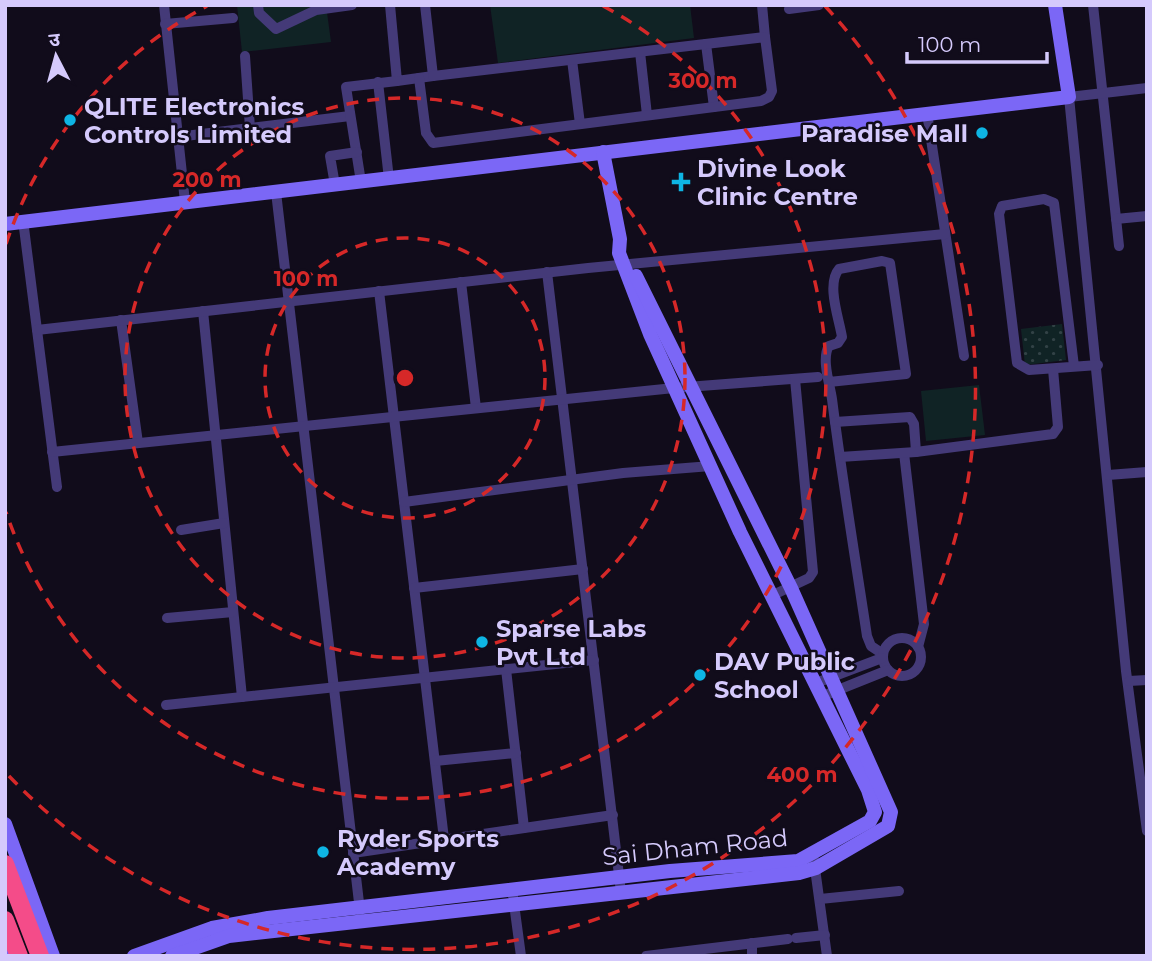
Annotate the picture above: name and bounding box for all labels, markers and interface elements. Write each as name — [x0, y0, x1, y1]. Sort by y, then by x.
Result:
north arrow — [21, 21, 91, 91]
scale bar — [907, 21, 1047, 65]
text: उ — [48, 27, 62, 52]
text: 100 m — [918, 32, 981, 57]
text: 300 m — [668, 68, 737, 93]
place label: QLITE Electronics Controls Limited — [84, 92, 304, 149]
marker: QLITE Electronics Controls Limited — [62, 112, 78, 128]
place label: Paradise Mall — [801, 119, 968, 148]
marker: Paradise Mall — [974, 125, 990, 141]
place label: Divine Look Clinic Centre — [697, 154, 858, 211]
text: 200 m — [173, 167, 241, 192]
marker: Divine Look Clinic Centre — [671, 172, 691, 192]
text: 100 m — [274, 266, 338, 291]
centre of rings — [393, 366, 417, 390]
place label: Sparse Labs Pvt Ltd — [496, 614, 646, 671]
marker: Sparse Labs Pvt Ltd — [474, 634, 490, 650]
place label: DAV Public School — [714, 647, 855, 704]
marker: DAV Public School — [692, 667, 708, 683]
text: 400 m — [767, 762, 837, 787]
street label: Sai Dham Road — [601, 823, 789, 871]
place label: Ryder Sports Academy — [336, 824, 499, 881]
marker: Ryder Sports Academy — [315, 844, 331, 860]

